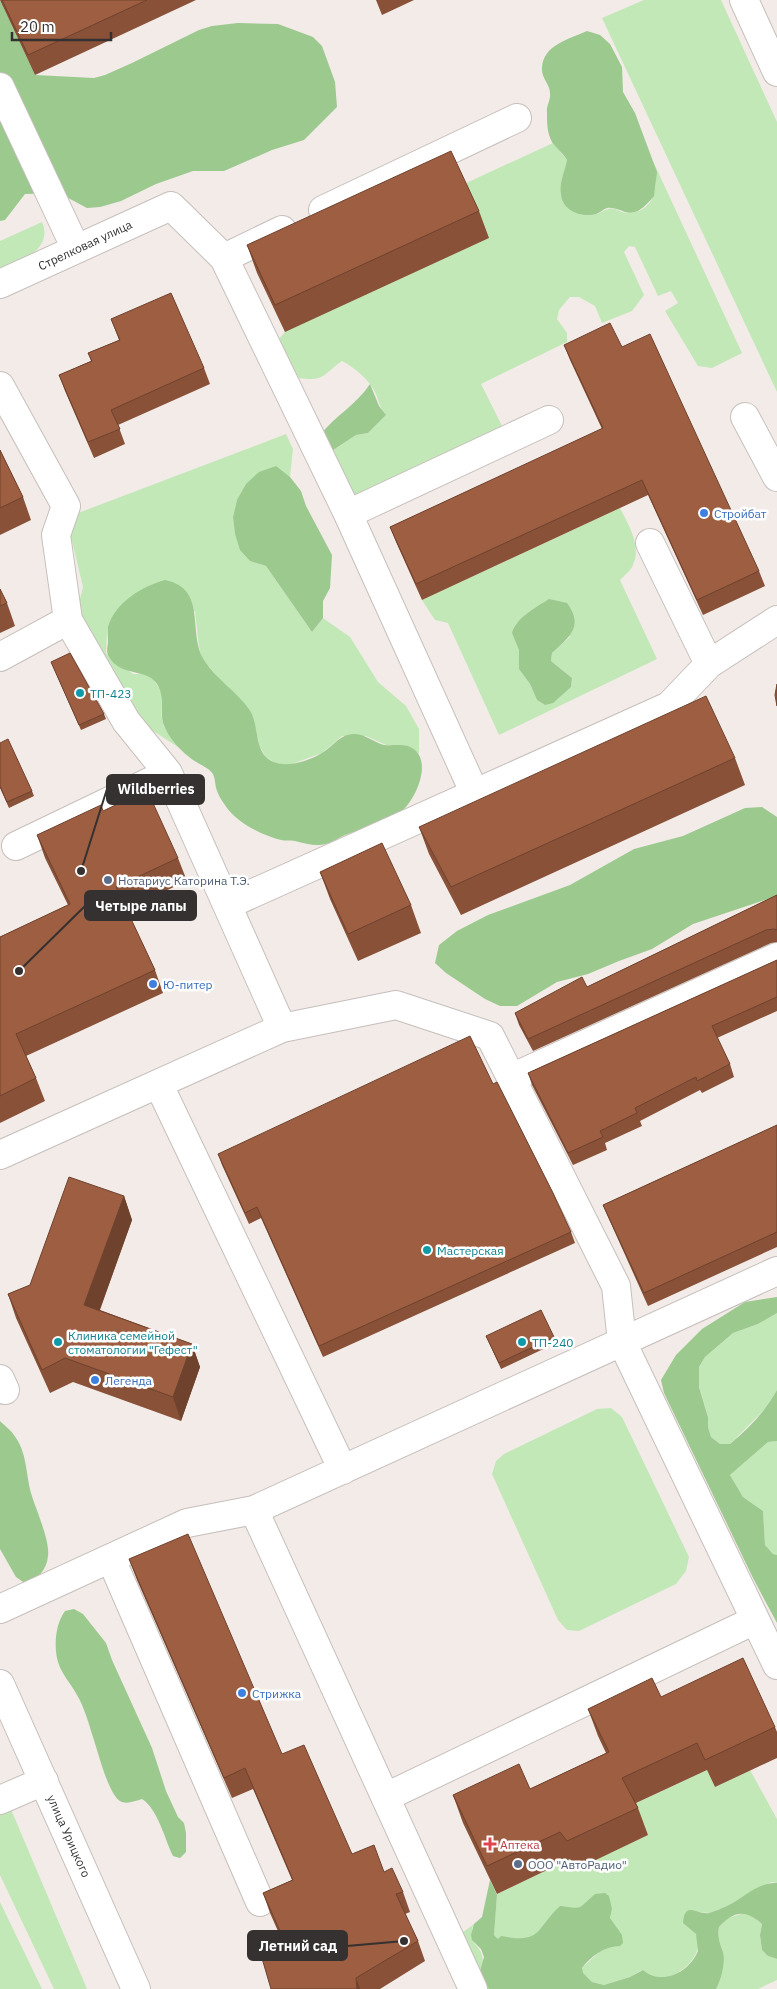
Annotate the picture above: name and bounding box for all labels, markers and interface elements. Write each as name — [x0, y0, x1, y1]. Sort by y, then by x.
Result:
scale bar — [12, 10, 111, 42]
text: 20 m — [20, 17, 55, 36]
street label: Стрелковая улица — [36, 216, 135, 273]
place label: Стройбат — [714, 506, 767, 521]
marker: Стройбат — [698, 507, 710, 519]
place label: ТП-423 — [90, 686, 132, 701]
marker: ТП-423 — [74, 687, 86, 699]
callout: Wildberries — [107, 775, 204, 804]
text: Wildberries — [118, 780, 195, 798]
place label: Нотариус Каторина Т.Э. — [118, 873, 250, 888]
marker: Нотариус Каторина Т.Э. — [102, 874, 114, 886]
callout: Четыре лапы — [85, 891, 196, 920]
text: Четыре лапы — [95, 897, 187, 915]
place label: Ю-питер — [163, 977, 213, 992]
marker: Ю-питер — [147, 978, 159, 990]
place label: Мастерская — [437, 1243, 504, 1258]
marker: Мастерская — [421, 1244, 433, 1256]
place label: Клиника семейной стоматологии "Гефест" — [68, 1328, 198, 1357]
place label: ТП-240 — [532, 1335, 574, 1350]
marker: Клиника семейной стоматологии "Гефест" — [52, 1336, 64, 1348]
marker: ТП-240 — [516, 1336, 528, 1348]
place label: Легенда — [105, 1373, 153, 1388]
marker: Легенда — [89, 1374, 101, 1386]
place label: Стрижка — [252, 1686, 302, 1701]
marker: Стрижка — [236, 1687, 248, 1699]
street label: улица Урицкого — [44, 1792, 94, 1880]
place label: Аптека — [500, 1837, 540, 1852]
marker: Аптека — [484, 1838, 496, 1850]
place label: ООО "АвтоРадио" — [528, 1857, 627, 1872]
marker: ООО "АвтоРадио" — [512, 1858, 524, 1870]
callout: Летний сад — [248, 1931, 347, 1960]
text: Летний сад — [259, 1937, 337, 1955]

